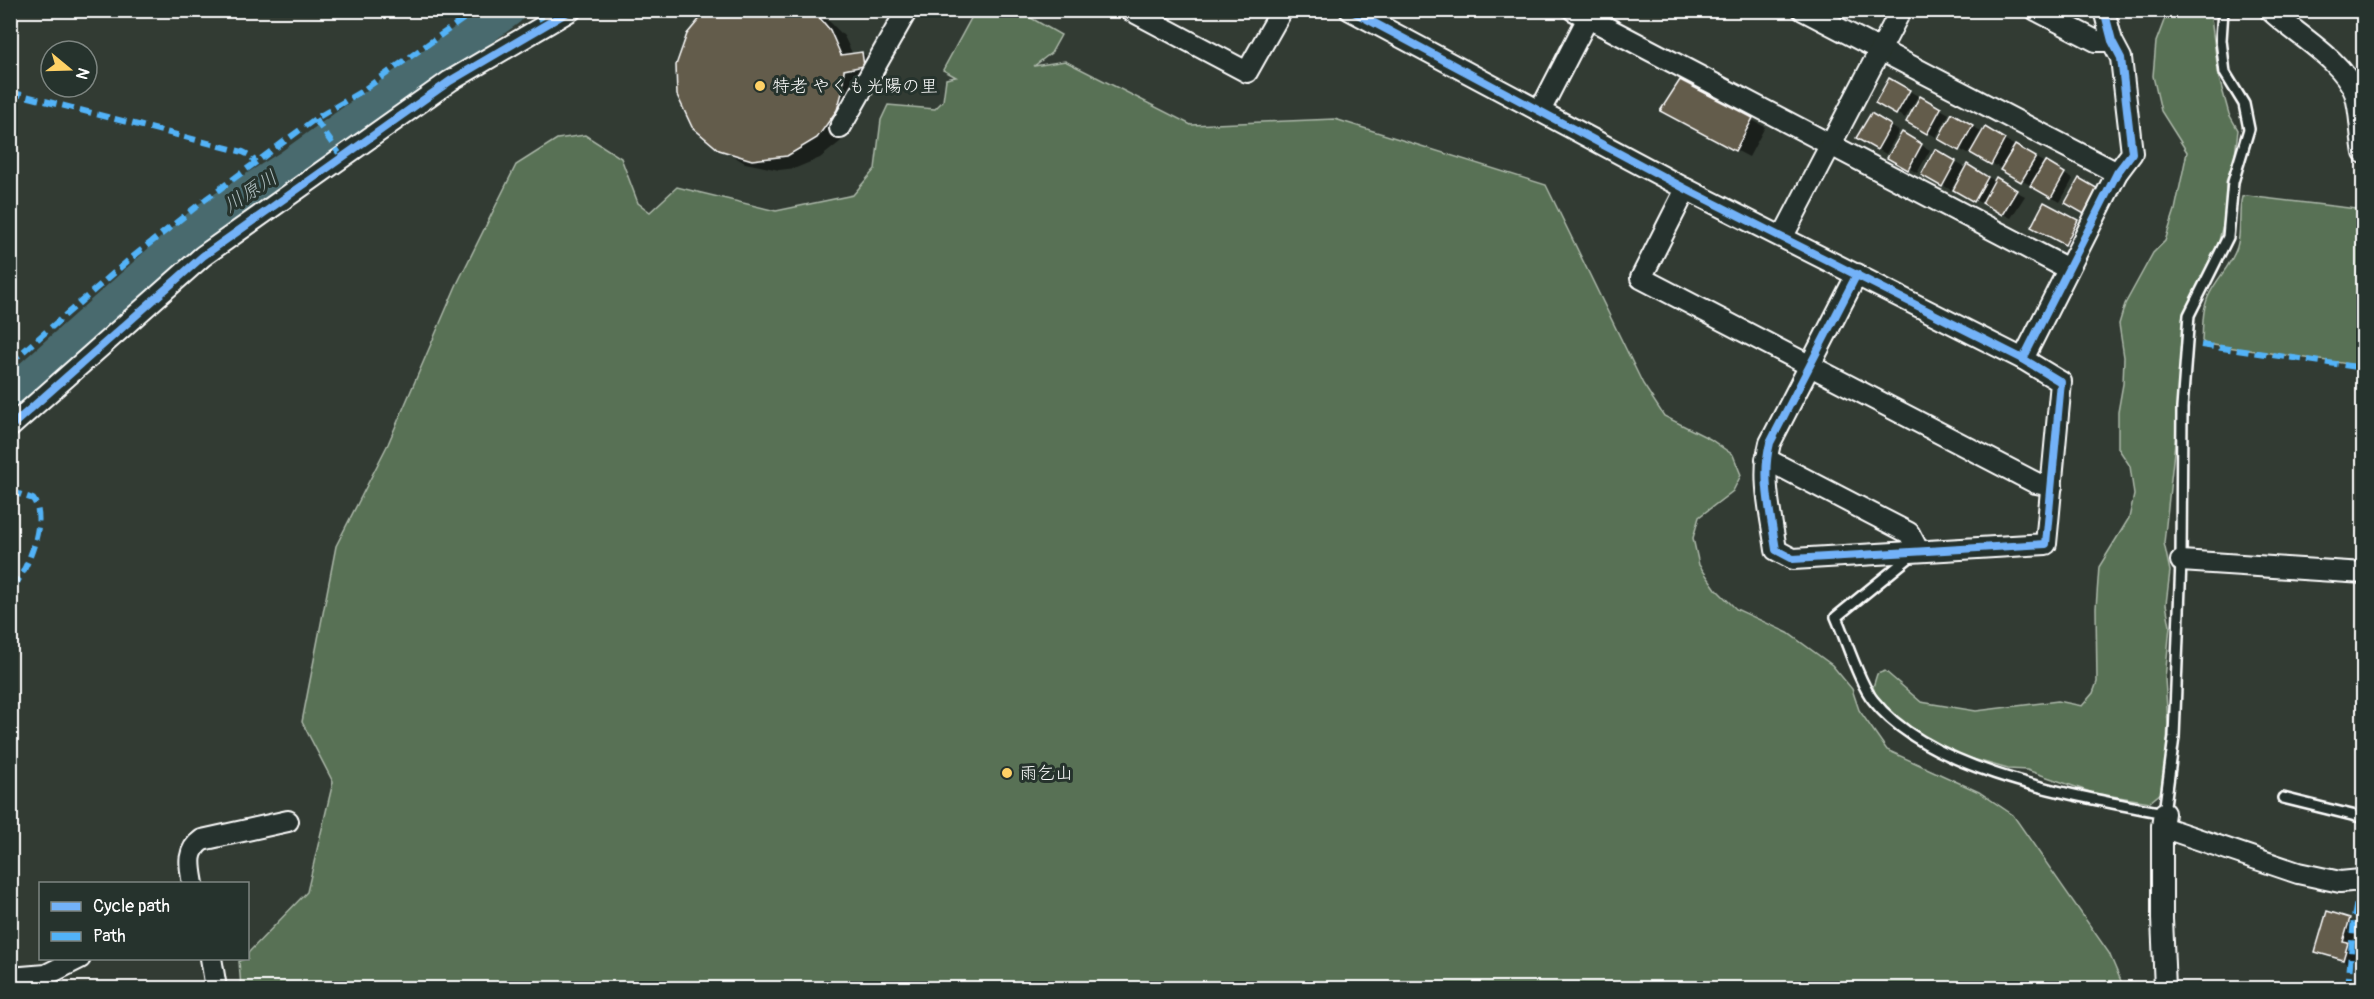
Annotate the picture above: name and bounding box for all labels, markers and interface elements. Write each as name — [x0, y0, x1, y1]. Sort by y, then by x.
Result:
north arrow — [39, 39, 99, 99]
text: N — [71, 65, 93, 82]
place label: 特老 やくも光陽の里 — [772, 75, 938, 98]
marker: 特老 やくも光陽の里 — [753, 79, 767, 93]
water label: 川原川 — [218, 165, 282, 218]
place label: 雨乞山 — [1019, 762, 1073, 785]
marker: 雨乞山 — [1000, 766, 1014, 780]
legend — [39, 882, 249, 960]
text: Cycle path — [93, 895, 170, 918]
text: Path — [93, 925, 126, 948]

